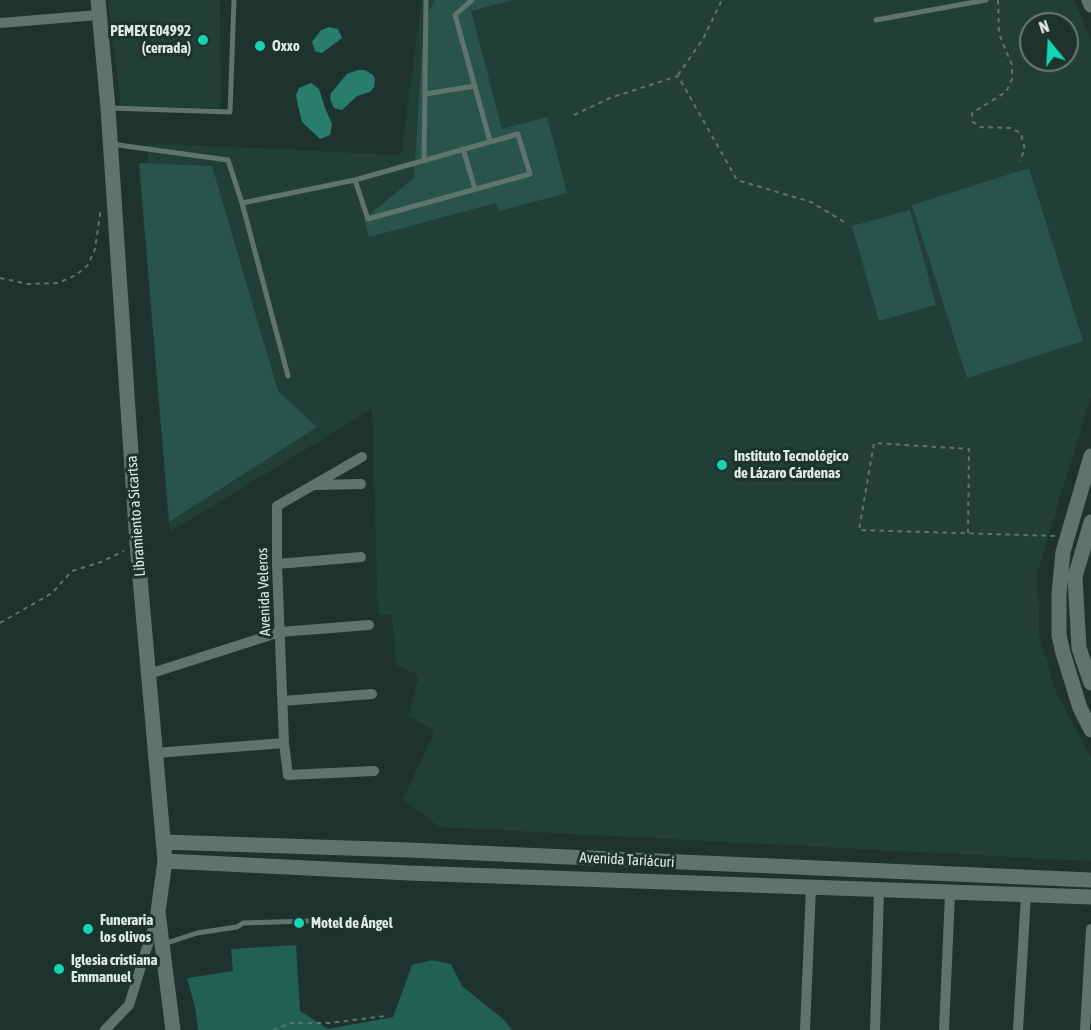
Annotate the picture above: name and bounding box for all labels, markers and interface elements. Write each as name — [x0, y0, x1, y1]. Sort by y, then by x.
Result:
north arrow — [1019, 12, 1079, 72]
text: N — [1037, 17, 1051, 37]
place label: PEMEX E04992 (cerrada) — [110, 22, 191, 57]
marker: PEMEX E04992 (cerrada) — [196, 33, 210, 47]
place label: Oxxo — [272, 37, 300, 55]
marker: Oxxo — [253, 39, 267, 53]
place label: Instituto Tecnológico de Lázaro Cárdenas — [734, 447, 849, 482]
street label: Libramiento a Sicartsa — [123, 455, 149, 577]
marker: Instituto Tecnológico de Lázaro Cárdenas — [715, 458, 729, 472]
street label: Avenida Veleros — [253, 548, 275, 636]
street label: Avenida Tariácuri — [579, 849, 675, 871]
place label: Funeraria los olivos — [100, 911, 153, 946]
place label: Motel de Ángel — [311, 914, 393, 932]
marker: Motel de Ángel — [292, 916, 306, 930]
marker: Funeraria los olivos — [81, 922, 95, 936]
place label: Iglesia cristiana Emmanuel — [71, 951, 157, 986]
marker: Iglesia cristiana Emmanuel — [52, 962, 66, 976]

